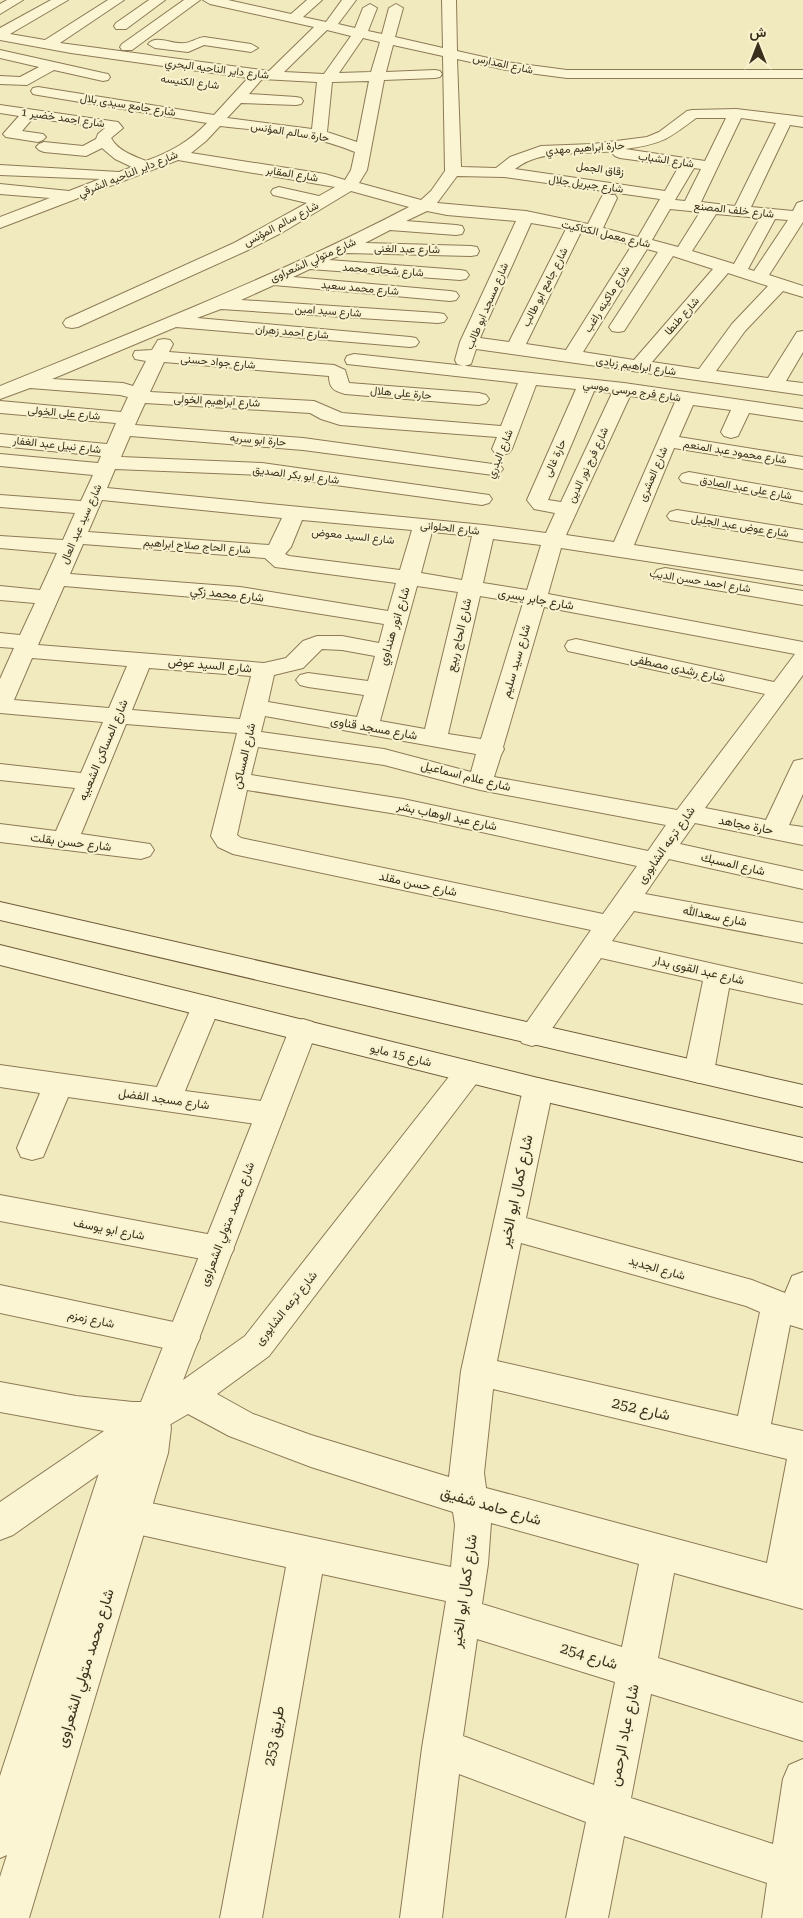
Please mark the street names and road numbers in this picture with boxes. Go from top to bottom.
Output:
street label: شارع المدارس [471,51,535,78]
street label: شارع داير الناحيه البحري [164,56,270,85]
street label: شارع الكنيسه [160,72,220,93]
street label: شارع جامع سيدى بلال [79,91,177,120]
street label: شارع احمد خضير 1 [20,106,106,131]
street label: حارة سالم المؤنس [250,119,330,146]
street label: حارة ابراهيم مهدي [545,139,625,160]
street label: شارع داير الناحيه الشرقي [76,148,181,203]
street label: شارع الشباب [637,150,695,171]
street label: زقاق الجمل [575,159,625,179]
street label: شارع المقابر [264,163,319,186]
street label: شارع جبريل جلال [548,172,625,197]
street label: شارع سالم المؤنس [241,199,321,250]
street label: شارع خلف المصنع [693,199,775,222]
street label: شارع معمل الكتاكيت [560,217,652,252]
street label: شارع متولي الشعراوى [268,235,359,288]
street label: شارع عبد الغنى [374,242,440,257]
street label: شارع جامع ابو طالب [519,245,572,329]
street label: شارع مسجد ابو طالب [463,260,512,352]
street label: شارع شحاته محمد [342,261,424,280]
street label: شارع ماكينه راغب [581,263,634,335]
street label: شارع محمد سعيد [320,278,400,299]
street label: شارع طنطا [662,294,703,338]
street label: شارع سيد امين [294,302,362,321]
street label: شارع احمد زهران [255,322,330,343]
street label: شارع جواد حسنى [180,352,256,373]
street label: شارع ابراهيم زبادى [595,354,677,379]
street label: شارع فرج مرسى موسي [582,378,682,407]
street label: حارة على هلال [370,384,432,402]
street label: شارع ابراهيم الخولى [173,392,261,411]
street label: شارع على الخولى [27,403,101,424]
street label: شارع فرج نور الدين [565,425,612,505]
street label: شارع البدري [484,427,519,482]
street label: حارة ابو سريه [229,431,287,449]
street label: شارع نبيل عبد الغفار [11,434,102,457]
street label: حارة غالى [541,437,569,479]
street label: شارع محمود عبد المنعم [682,437,788,468]
street label: شارع العشرى [636,444,671,504]
street label: شارع ابو بكر الصديق [252,463,340,488]
street label: شارع على عبد الصادق [699,474,793,504]
street label: شارع سيد عبد العال [58,482,106,566]
street label: شارع عوض عبد الجليل [690,512,790,541]
street label: شارع الحلوانى [420,518,481,539]
street label: شارع السيد معوض [311,525,395,548]
street label: شارع الحاج صلاح ابراهيم [143,536,251,557]
street label: شارع احمد حسن الديب [648,567,752,596]
street label: شارع محمد زكي [189,583,265,608]
street label: شارع انور هنداوي [375,585,415,668]
street label: شارع جابر يسرى [497,585,575,615]
street label: شارع الحاج ربيع [444,597,476,674]
street label: شارع سيد سليم [499,623,535,700]
street label: شارع رشدى مصطفى [629,651,727,687]
street label: شارع السيد عوض [167,654,252,678]
street label: شارع المساكن الشعبيه [75,697,132,803]
street label: شارع مسجد قناوى [329,713,418,744]
street label: شارع المساكن [230,722,260,791]
street label: شارع علام اسماعيل [419,758,512,796]
street label: شارع عبد الوهاب بشر [394,798,498,835]
street label: شارع ترعه الشابورى [634,804,699,887]
street label: حارة مجاهد [717,813,775,838]
street label: شارع حسن بقلت [29,830,112,856]
street label: شارع المسبك [699,850,766,880]
street label: شارع حسن مقلد [377,869,458,901]
street label: شارع سعدالله [681,903,748,931]
street label: شارع عبد القوى بدار [651,953,746,989]
street label: شارع 15 مايو [368,1041,433,1071]
street label: شارع مسجد الفضل [117,1086,210,1114]
street label: شارع كمال ابو الخير [495,1133,539,1250]
street label: شارع محمد متولي الشعراوى [197,1160,260,1289]
street label: شارع ابو يوسف [72,1215,146,1245]
street label: شارع الجديد [627,1253,687,1285]
street label: شارع ترعه الشابورى [252,1268,322,1349]
street label: شارع زمزم [66,1307,116,1333]
street label: شارع 252 [610,1394,672,1426]
street label: شارع حامد شفيق [438,1483,544,1531]
street label: شارع كمال ابو الخير [447,1533,483,1650]
street label: شارع محمد متولي الشعراوى [52,1586,122,1751]
street label: شارع 254 [557,1639,620,1675]
street label: شارع عباد الرحمن [605,1682,645,1788]
street label: طريق 253 [260,1704,289,1768]

